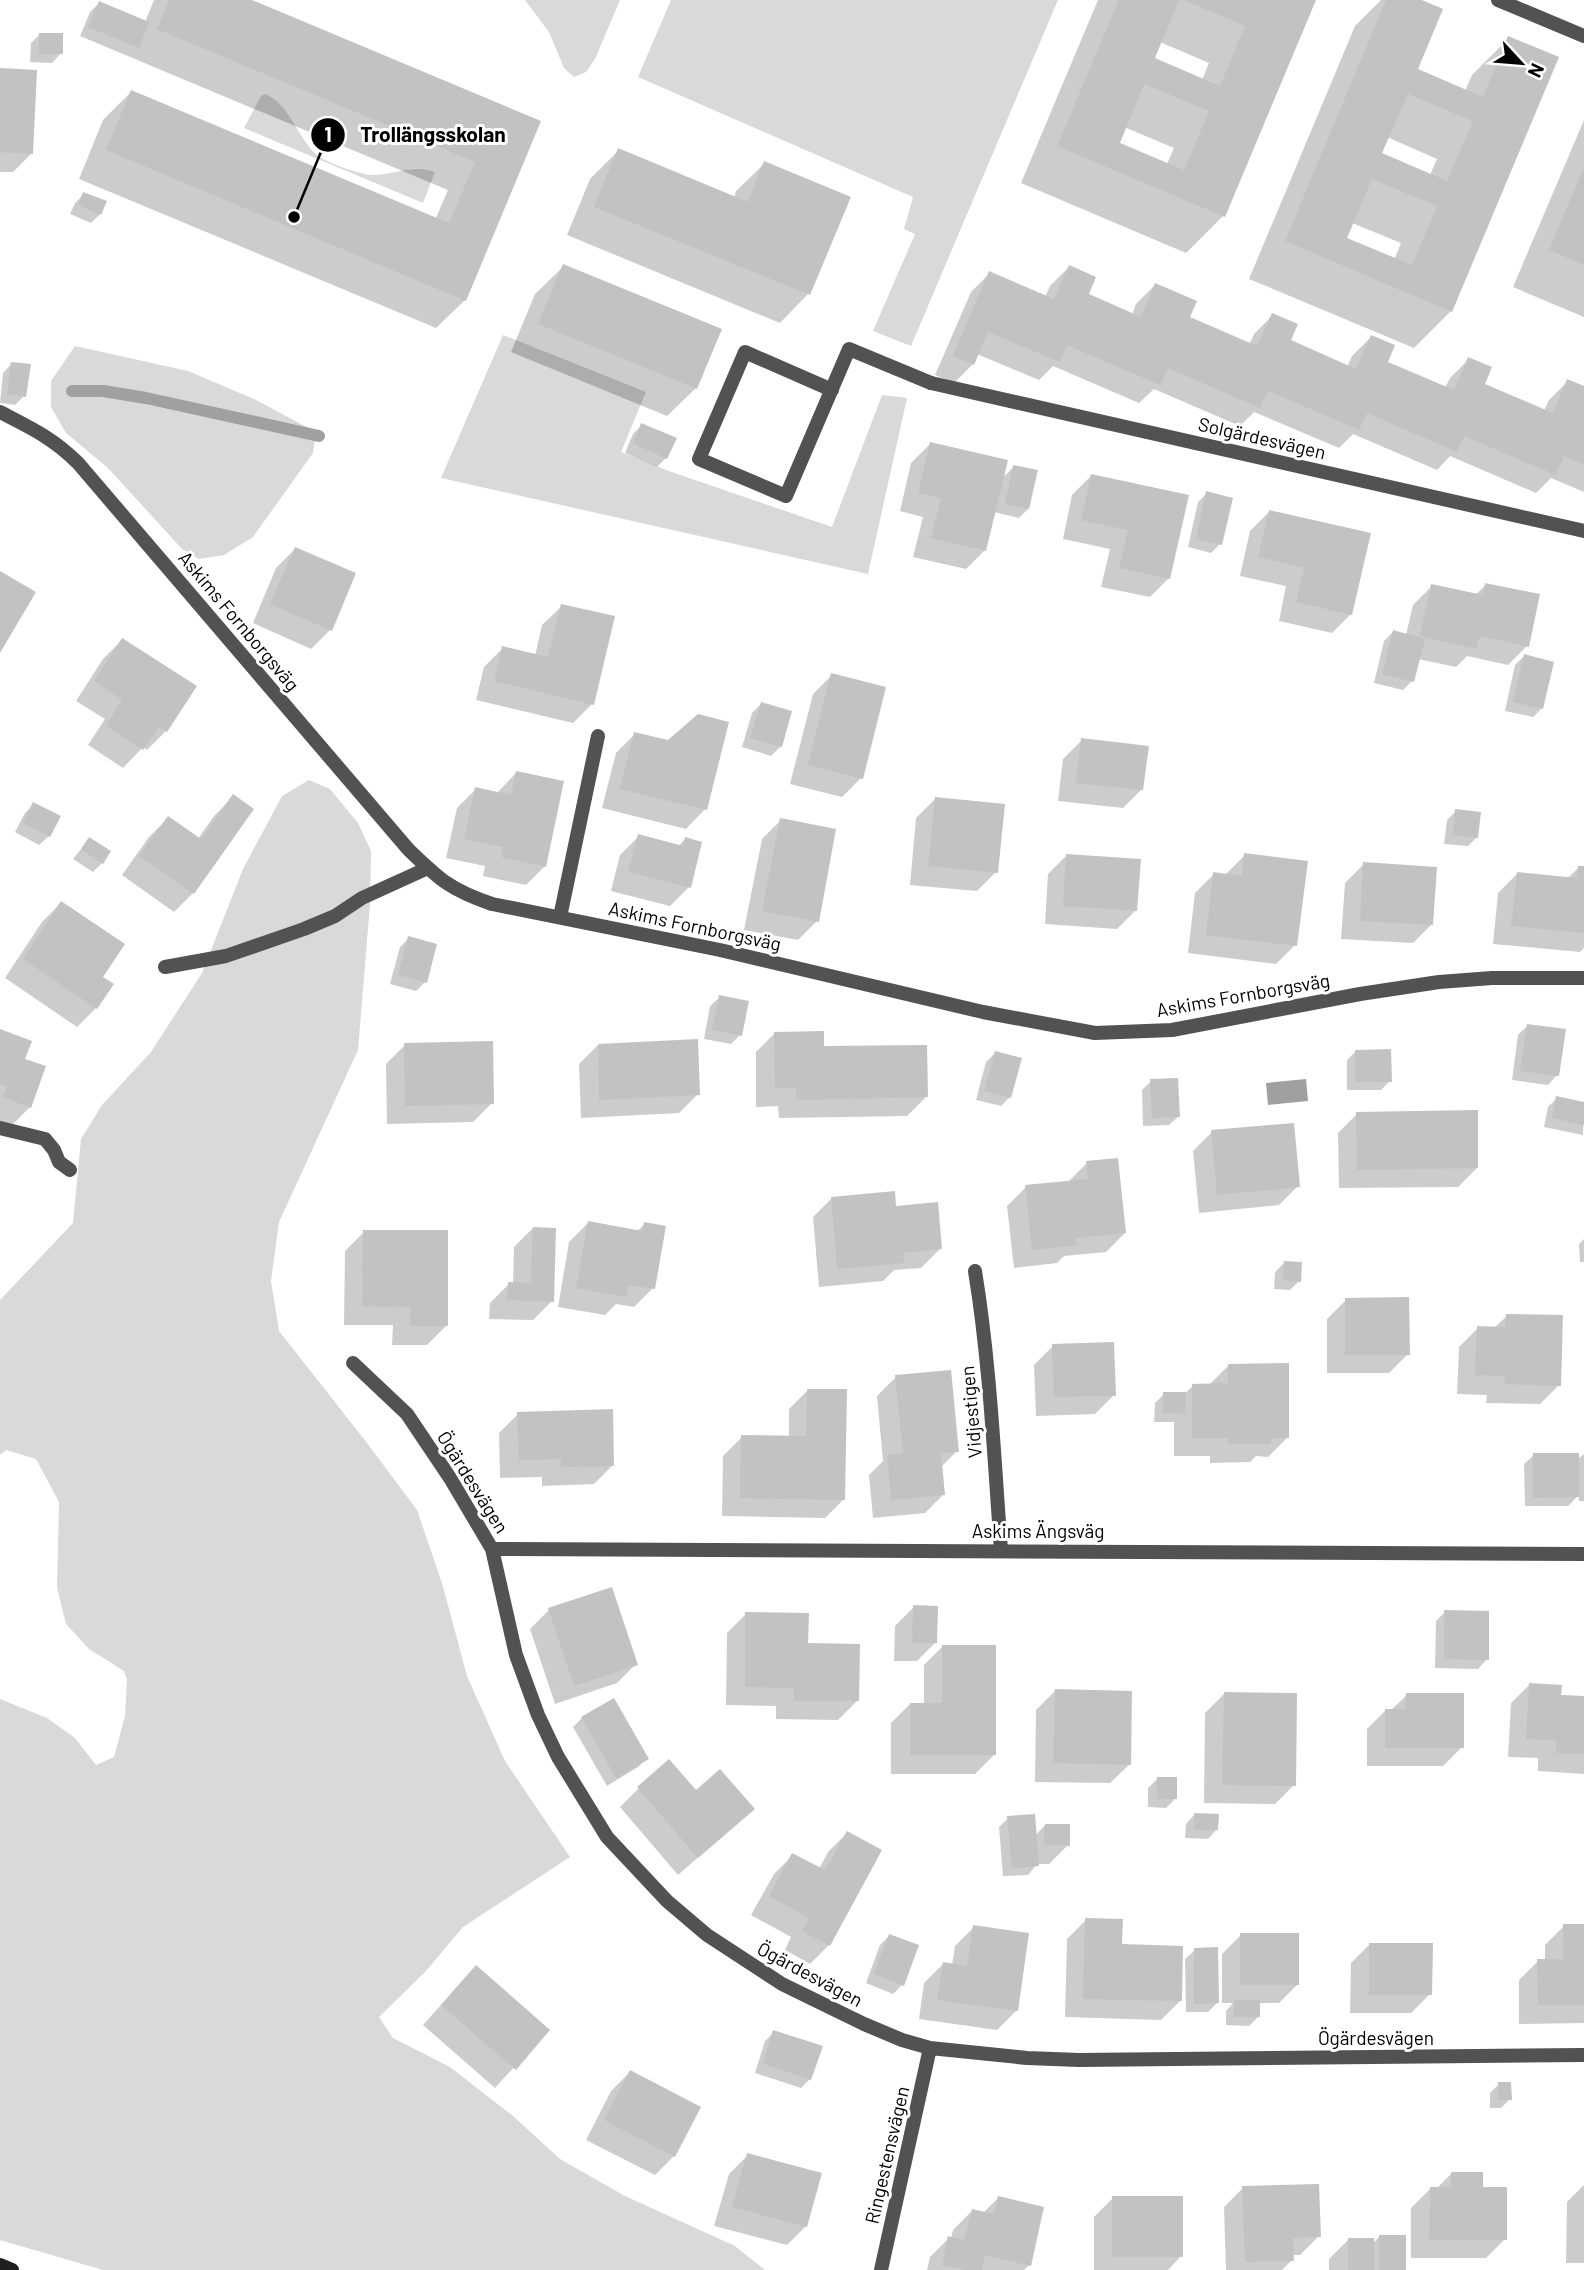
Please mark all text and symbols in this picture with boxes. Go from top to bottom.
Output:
north arrow [1486,28,1556,98]
text: N [1524,60,1550,81]
callout: Trollängsskolan [311,114,520,156]
text: 1 [324,121,332,146]
text: Trollängsskolan [360,121,506,146]
street label: Solgärdesvägen [1196,412,1328,463]
street label: Askims Fornborgsväg [174,546,305,695]
street label: Askims Fornborgsväg [607,896,783,955]
street label: Askims Fornborgsväg [1154,968,1331,1021]
street label: Vidjestigen [955,1365,986,1459]
street label: Ögärdesvägen [433,1426,514,1537]
street label: Askims Ängsväg [972,1519,1104,1542]
street label: Ögärdesvägen [754,1936,867,2011]
street label: Ögärdesvägen [1318,2026,1434,2049]
street label: Ringestensvägen [859,2084,914,2226]

